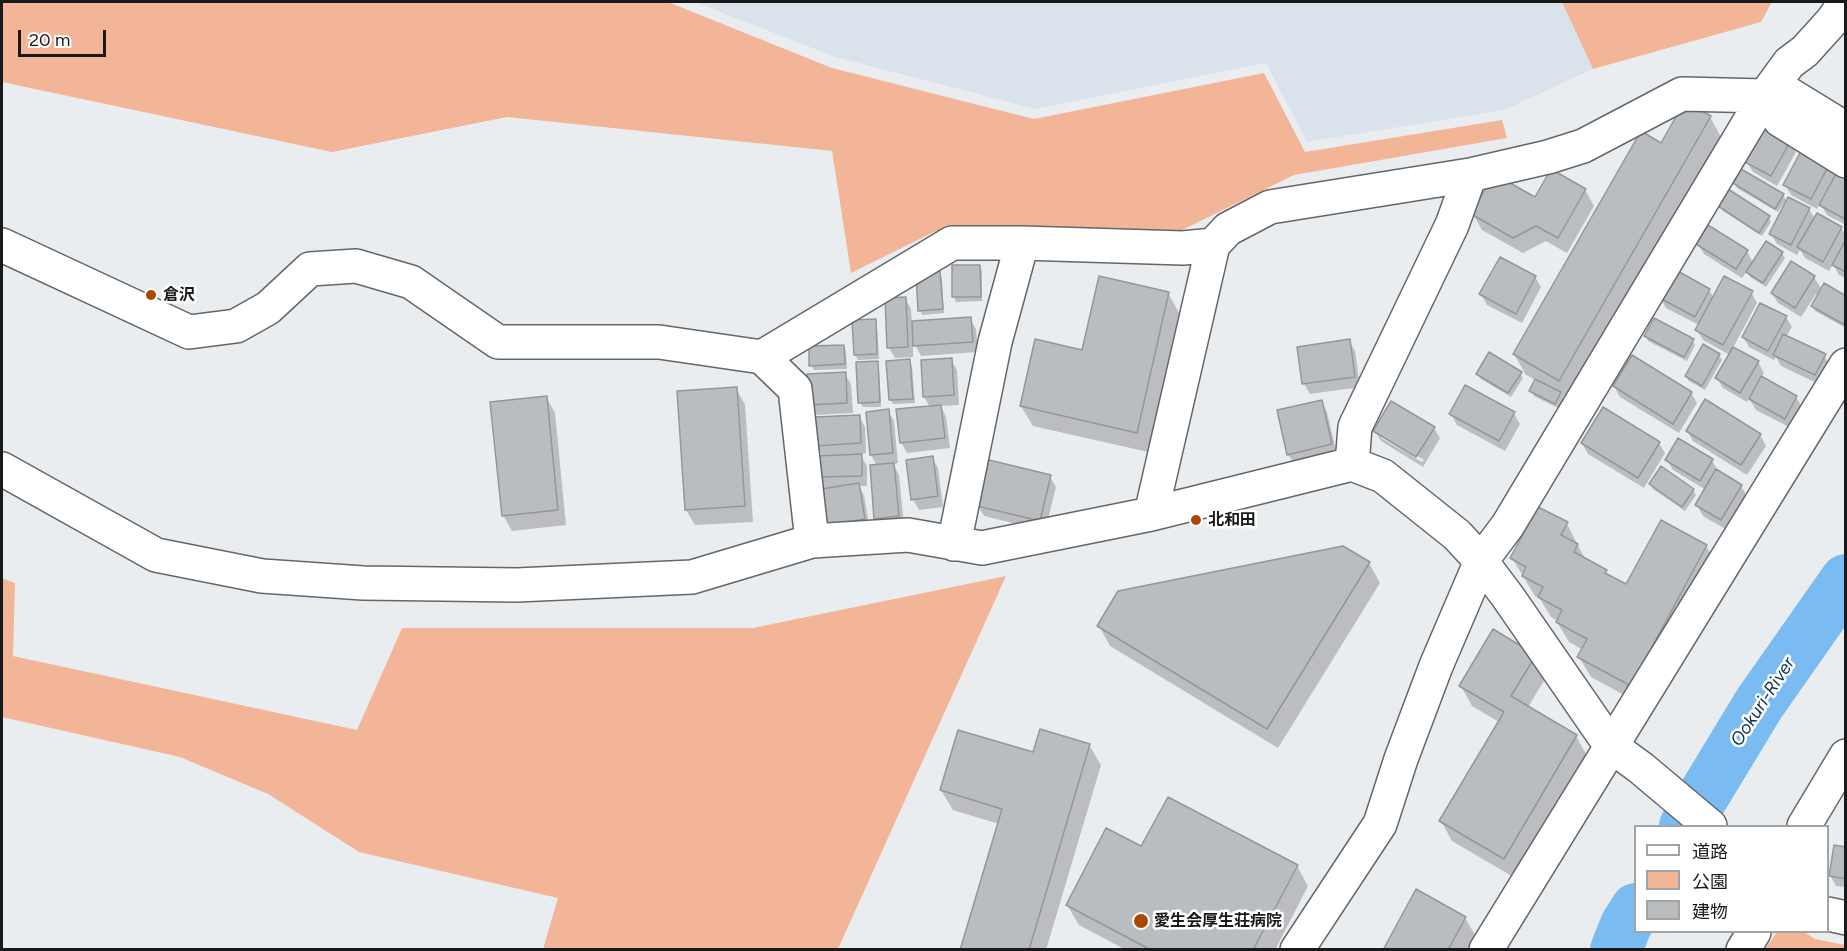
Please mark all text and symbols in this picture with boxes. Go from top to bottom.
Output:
scale bar [21,18,110,56]
text: 20 m [29,29,70,51]
place label: 倉沢 [163,285,195,305]
marker: 倉沢 [144,288,158,302]
place label: 北和田 [1208,510,1256,530]
marker: 北和田 [1189,513,1203,527]
water label: Ookuri-River [1726,653,1800,751]
legend [1634,825,1829,933]
text: 道路 [1692,841,1728,863]
text: 公園 [1692,871,1728,893]
text: 建物 [1692,901,1728,923]
place label: 愛生会厚生荘病院 [1154,911,1282,931]
marker: 愛生会厚生荘病院 [1132,912,1150,930]

